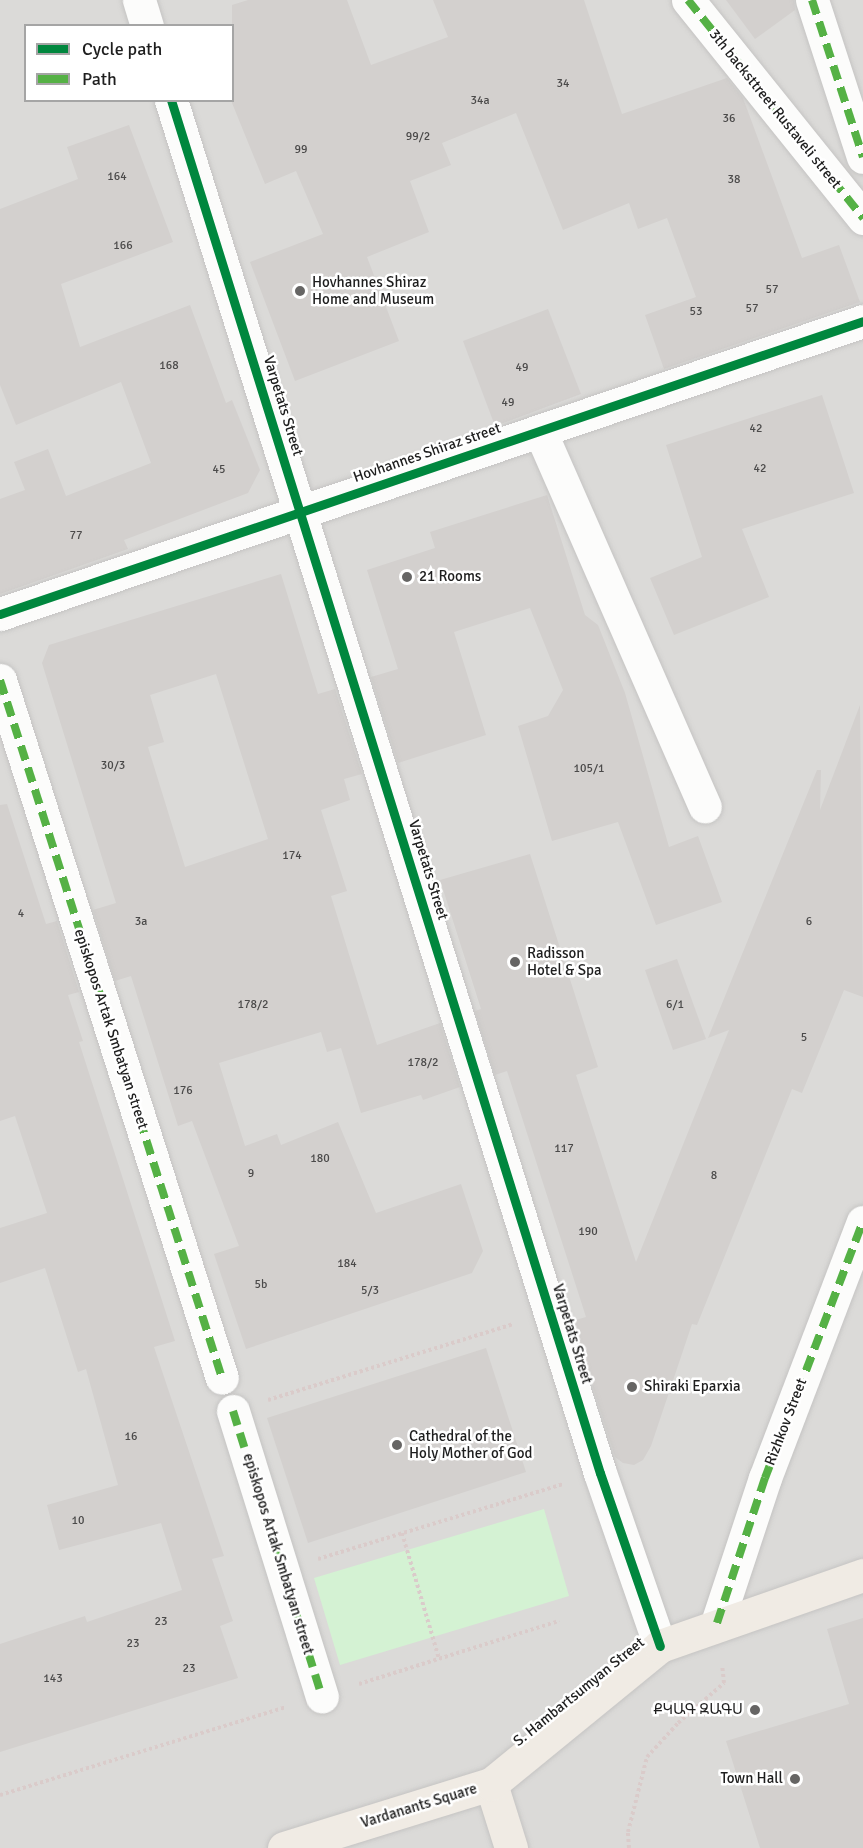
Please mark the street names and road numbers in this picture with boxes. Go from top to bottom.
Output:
street label: 3th backsttreet Rustaveli street [705,26,845,192]
street label: Varpetats Street [259,354,307,458]
street label: Hovhannes Shiraz street [351,419,503,487]
street label: Varpetats Street [404,818,452,922]
street label: episkopos Artak Smbatyan street [70,927,152,1131]
street label: Varpetats Street [548,1282,596,1386]
street label: Rizhkov Street [761,1376,811,1468]
street label: episkopos Artak Smbatyan street [239,1451,317,1657]
street label: S. Hambartsumyan Street [510,1634,648,1750]
street label: Vardanants Square [359,1780,479,1832]

